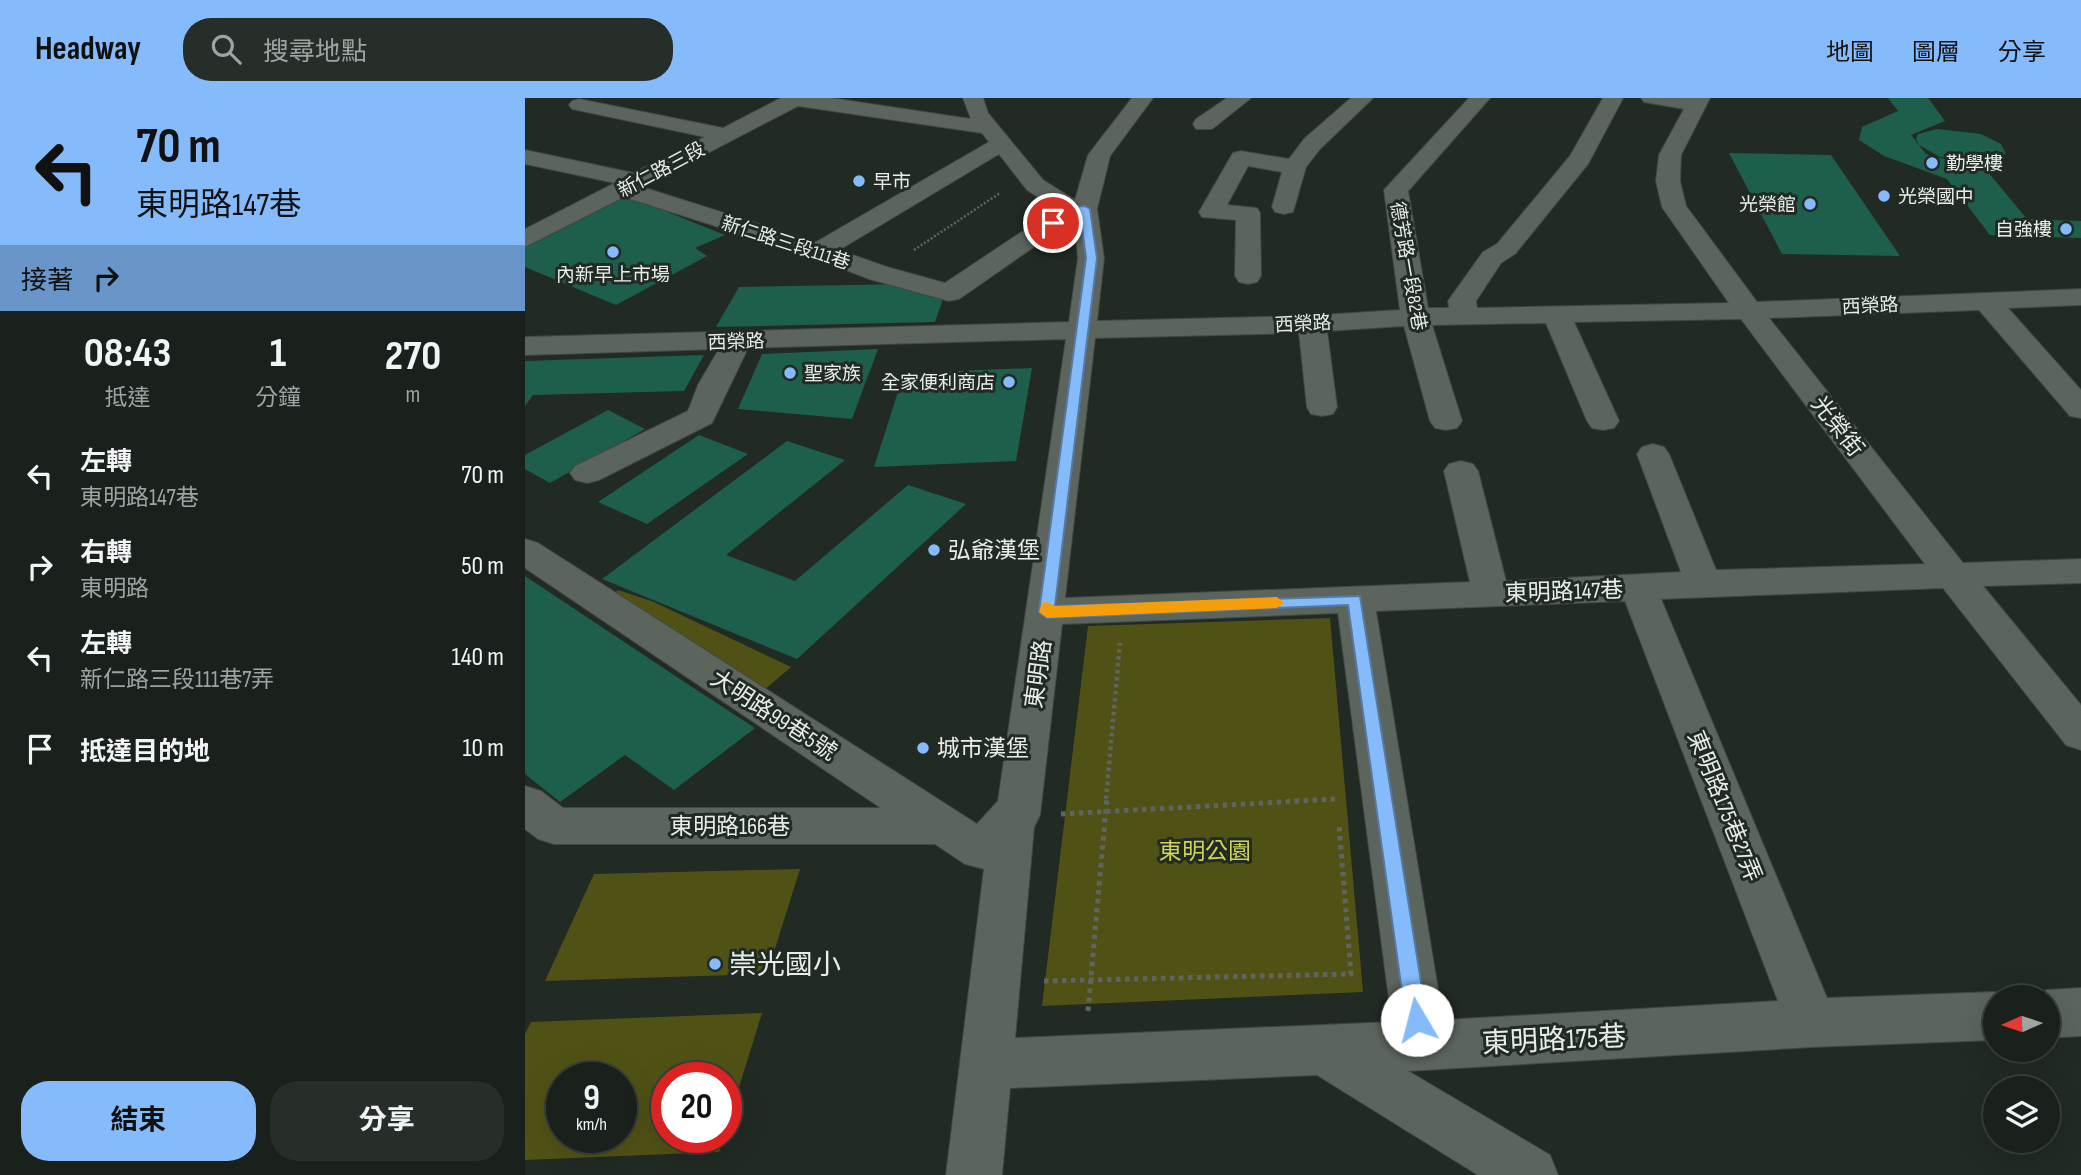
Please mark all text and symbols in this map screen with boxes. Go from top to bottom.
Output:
search box [183,18,673,81]
text: Headway [35,29,141,69]
icon: search [207,30,245,68]
text: 搜尋地點 [263,37,367,68]
text: 地圖 [1826,38,1874,67]
text: 圖層 [1912,38,1960,67]
text: 分享 [1998,38,2046,67]
text: 70 m [136,118,221,177]
icon: left [21,126,112,217]
street label: 新仁路三段 [614,138,709,203]
place label: 勤學樓 [1946,153,2003,176]
marker: 勤學樓 [1924,155,1940,171]
place label: 早市 [873,171,911,194]
marker: 早市 [851,173,867,189]
text: 東明路147巷 [136,186,301,225]
place label: 光榮國中 [1898,186,1974,209]
marker: 光榮國中 [1876,188,1892,204]
pin [1023,193,1083,253]
place label: 光榮館 [1739,194,1796,217]
marker: 光榮館 [1802,196,1818,212]
street label: 德芳路一段82巷 [1385,200,1430,332]
icon: arrive [1034,204,1072,242]
street label: 新仁路三段111巷 [718,212,853,275]
place label: 自強樓 [1995,219,2052,242]
marker: 自強樓 [2058,221,2074,237]
marker: 內新早上市場 [605,244,621,260]
icon: right [87,259,125,297]
place label: 內新早上市場 [556,264,670,287]
text: 接著 [21,266,73,297]
street label: 西榮路 [1841,294,1899,319]
street label: 西榮路 [1274,312,1332,337]
text: 08:43 [84,328,171,379]
text: 1 [270,328,286,379]
street label: 西榮路 [707,330,765,355]
text: 270 [385,331,441,382]
place label: 聖家族 [804,363,861,386]
marker: 聖家族 [782,365,798,381]
place label: 全家便利商店 [881,372,995,395]
marker: 全家便利商店 [1001,374,1017,390]
text: m [406,381,420,409]
text: 抵達 [105,384,151,412]
text: 分鐘 [255,384,301,412]
street label: 光榮街 [1805,391,1869,462]
text: 左轉 [80,447,132,478]
icon: left [21,457,59,495]
text: 70 m [461,460,504,491]
text: 東明路147巷 [80,484,199,512]
place label: 弘爺漢堡 [948,537,1040,565]
text: 右轉 [80,538,132,569]
marker: 弘爺漢堡 [926,542,942,558]
icon: right [21,548,59,586]
text: 50 m [461,551,504,582]
text: 東明路 [80,575,149,603]
street label: 東明路147巷 [1504,576,1624,608]
text: 左轉 [80,629,132,660]
street label: 東明路 [1020,638,1058,710]
icon: left [21,639,59,677]
text: 140 m [452,642,504,673]
street label: 大明路99巷5號 [705,665,842,767]
text: 新仁路三段111巷7弄 [80,666,274,694]
street label: 東明路175巷27弄 [1681,727,1767,886]
icon: arrive [21,730,59,768]
text: 10 m [462,733,504,764]
place label: 城市漢堡 [937,735,1029,763]
text: 抵達目的地 [80,737,210,768]
marker: 城市漢堡 [915,740,931,756]
street label: 東明路166巷 [670,813,790,841]
park label: 東明公園 [1159,838,1251,866]
place label: 崇光國小 [729,949,841,982]
marker: 崇光國小 [707,956,723,972]
position arrow [1380,983,1454,1057]
north arrow [1983,985,2060,1062]
map controls [1983,985,2060,1153]
street label: 東明路175巷 [1481,1020,1627,1061]
speed limit sign: 20 [651,1062,742,1153]
button: layers [1983,1076,2060,1153]
text: 9 [583,1077,600,1120]
button: 結束 [21,1081,256,1161]
button: 分享 [270,1081,504,1161]
text: km/h [576,1114,607,1135]

